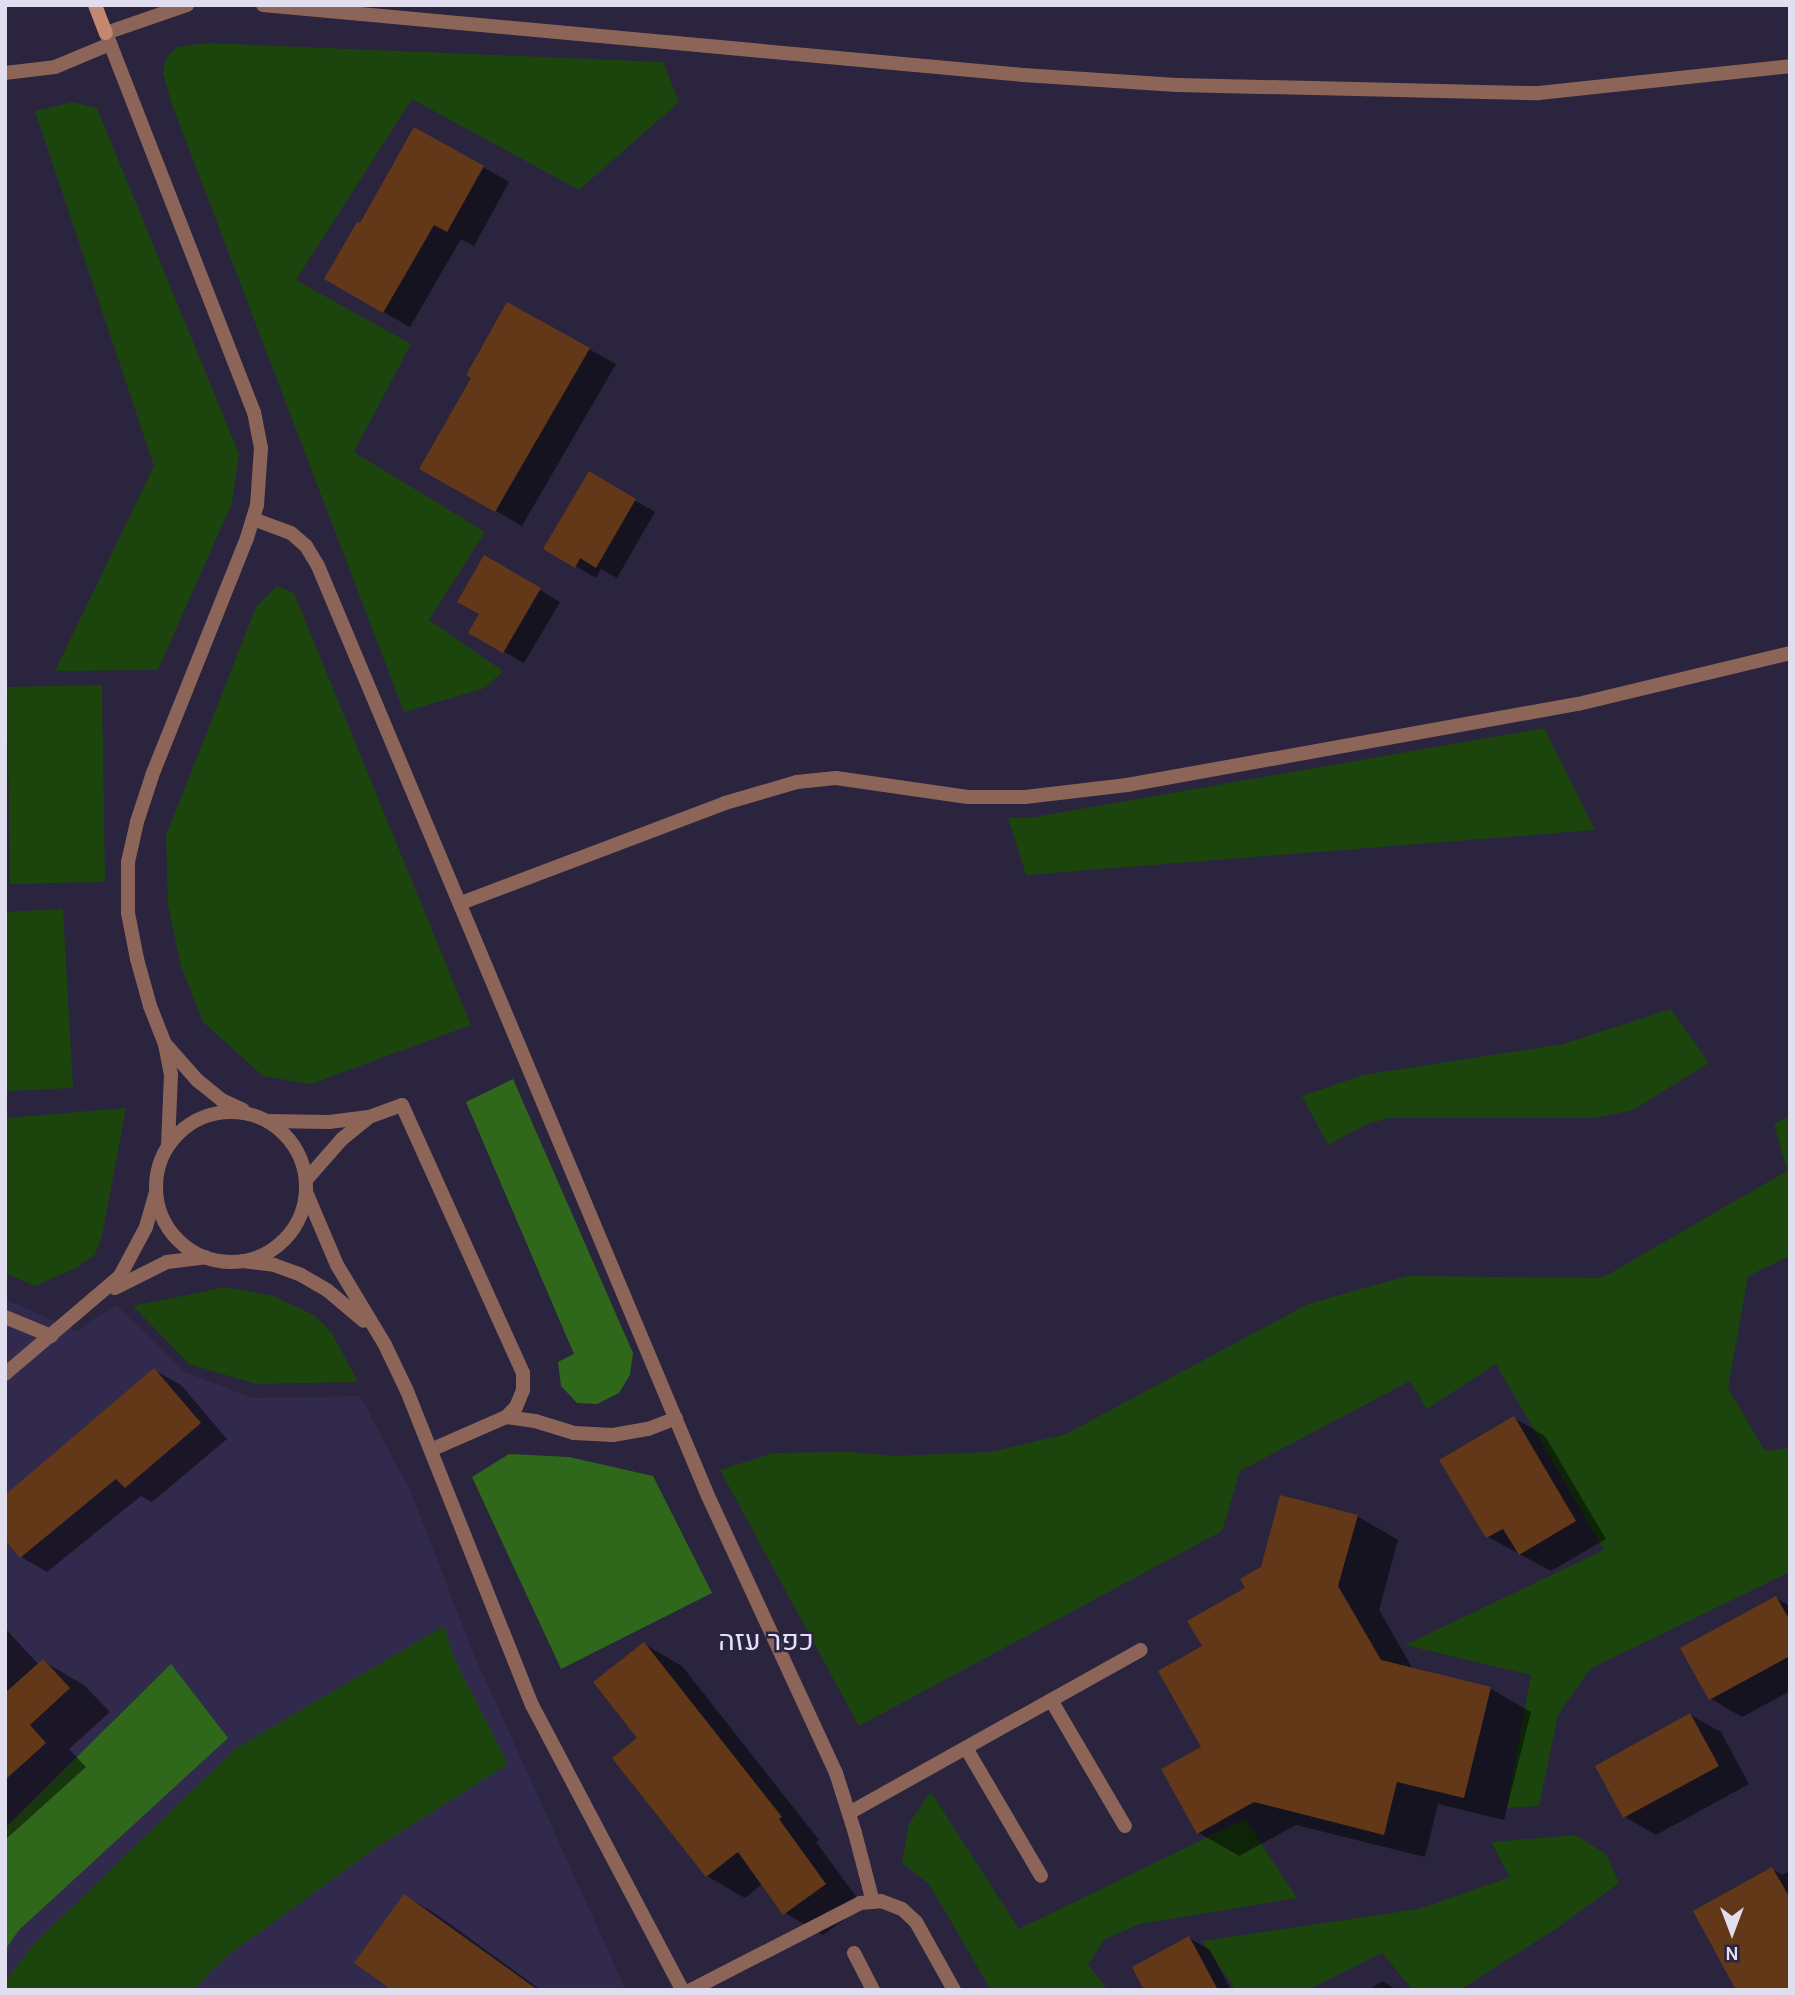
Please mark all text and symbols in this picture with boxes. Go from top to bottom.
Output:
district label: כפר עזה [718,1624,814,1658]
north arrow [1697,1897,1767,1967]
text: N [1725,1942,1739,1964]

